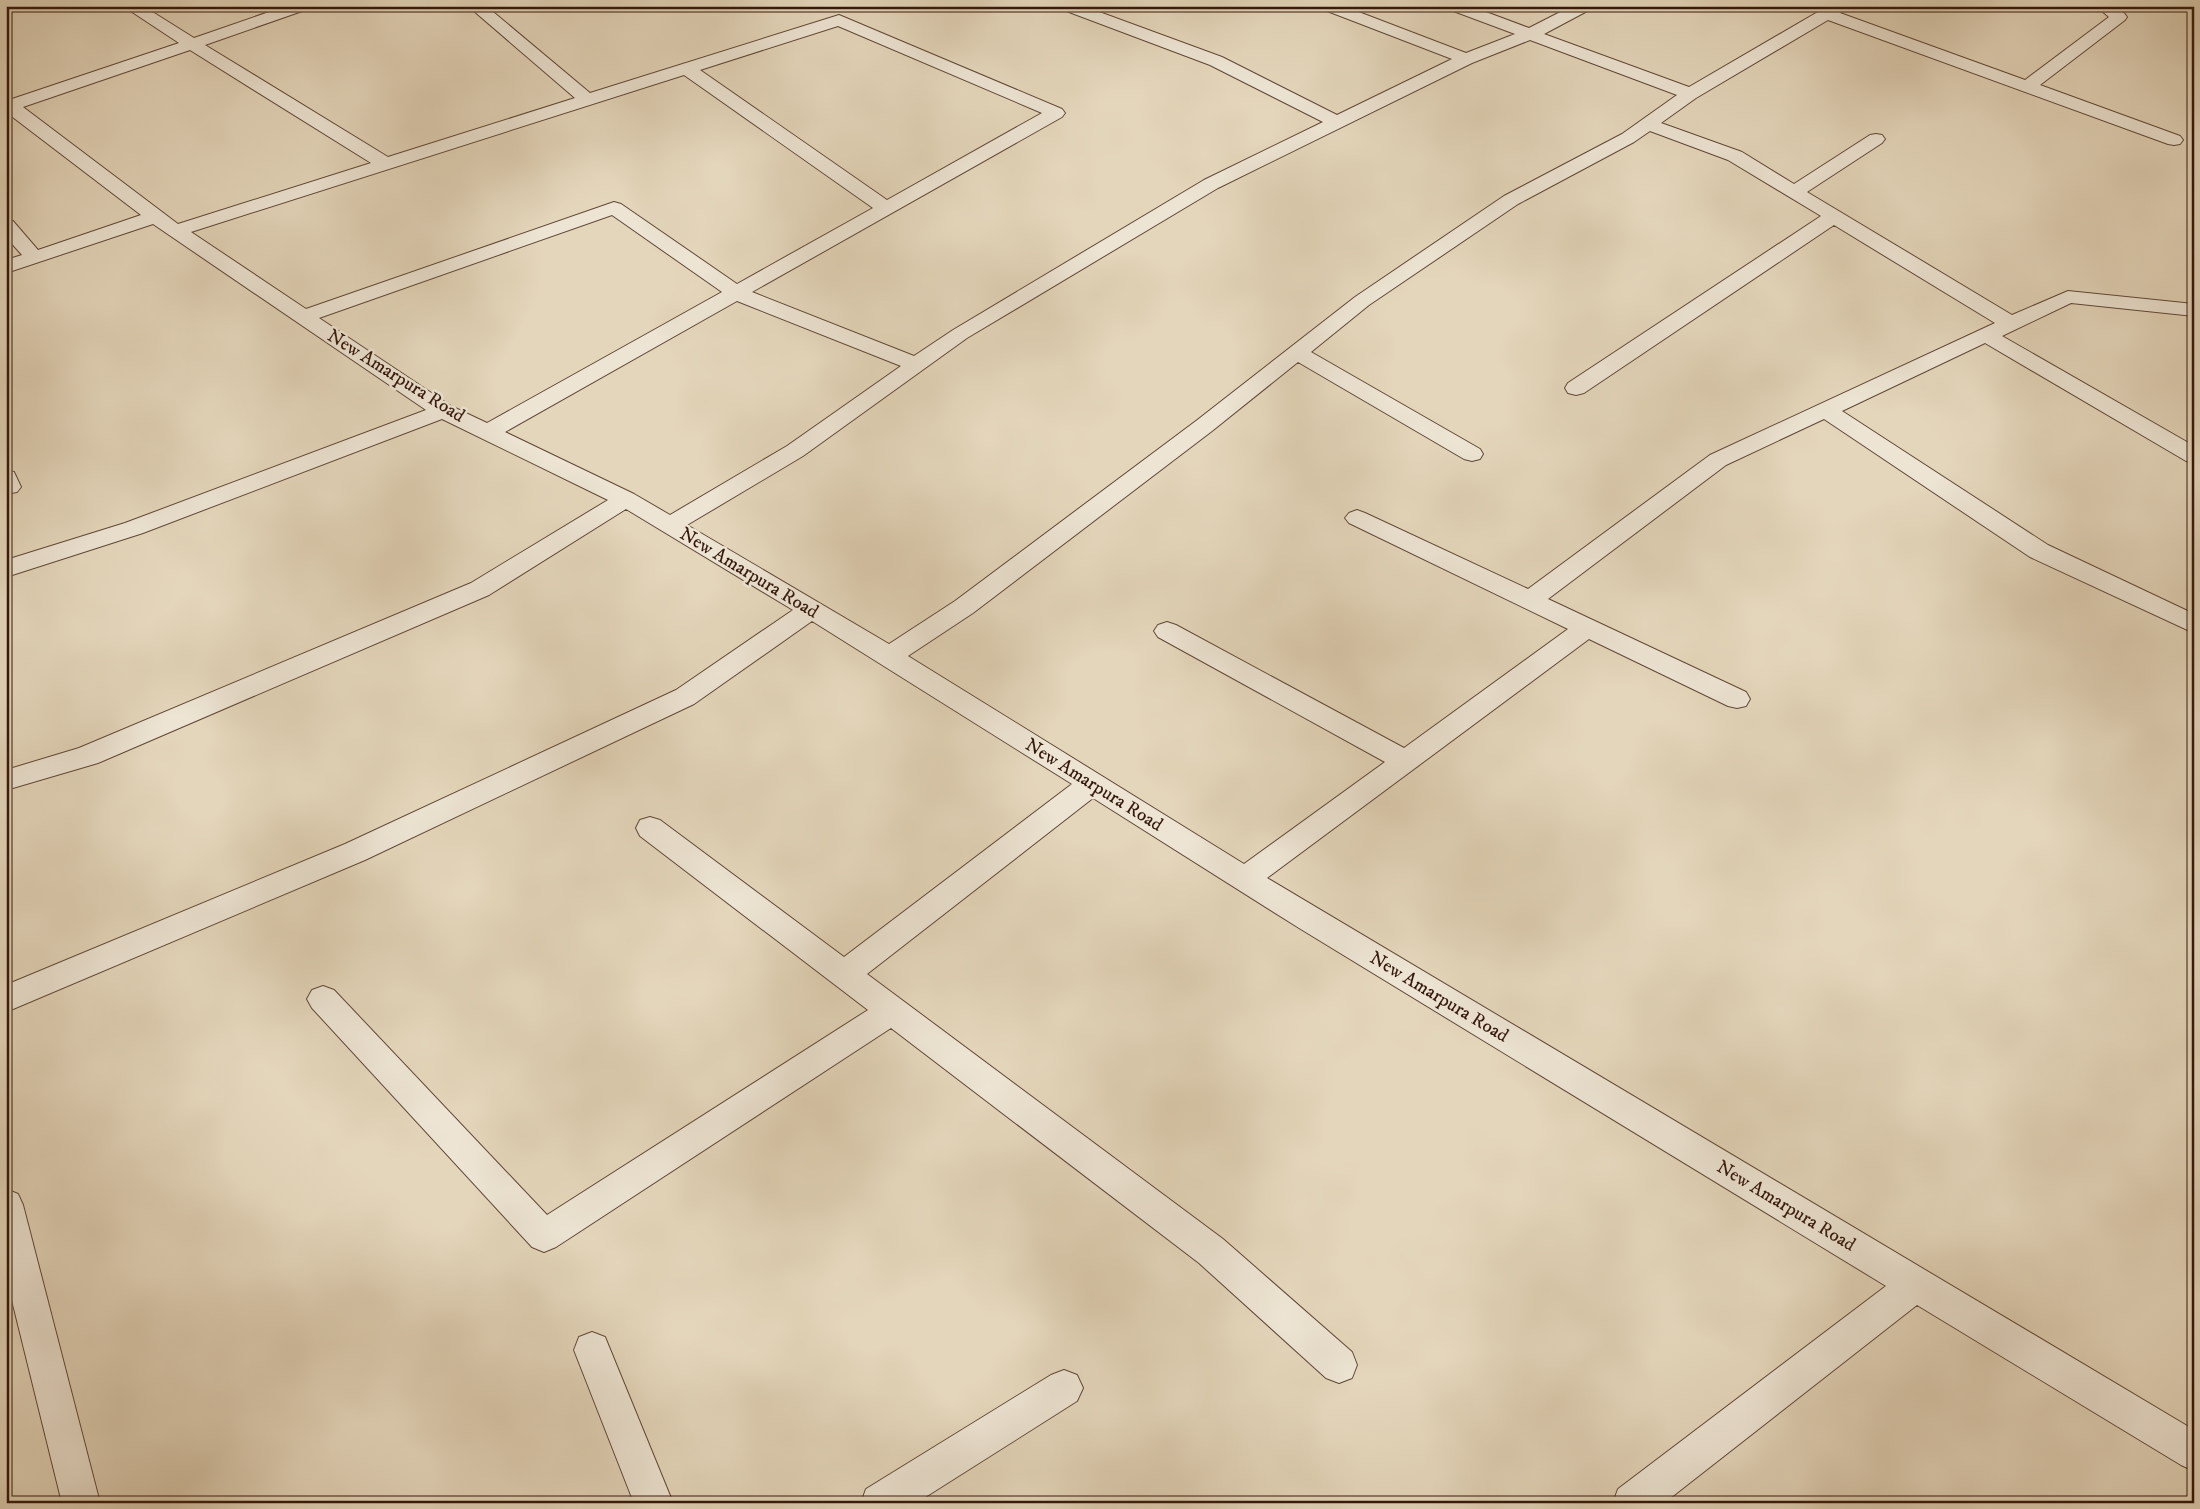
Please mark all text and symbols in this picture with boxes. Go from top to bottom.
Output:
street label: New Amarpura Road [323,324,470,428]
street label: New Amarpura Road [675,522,823,624]
street label: New Amarpura Road [1021,733,1168,837]
street label: New Amarpura Road [1365,946,1513,1048]
street label: New Amarpura Road [1712,1155,1860,1257]

